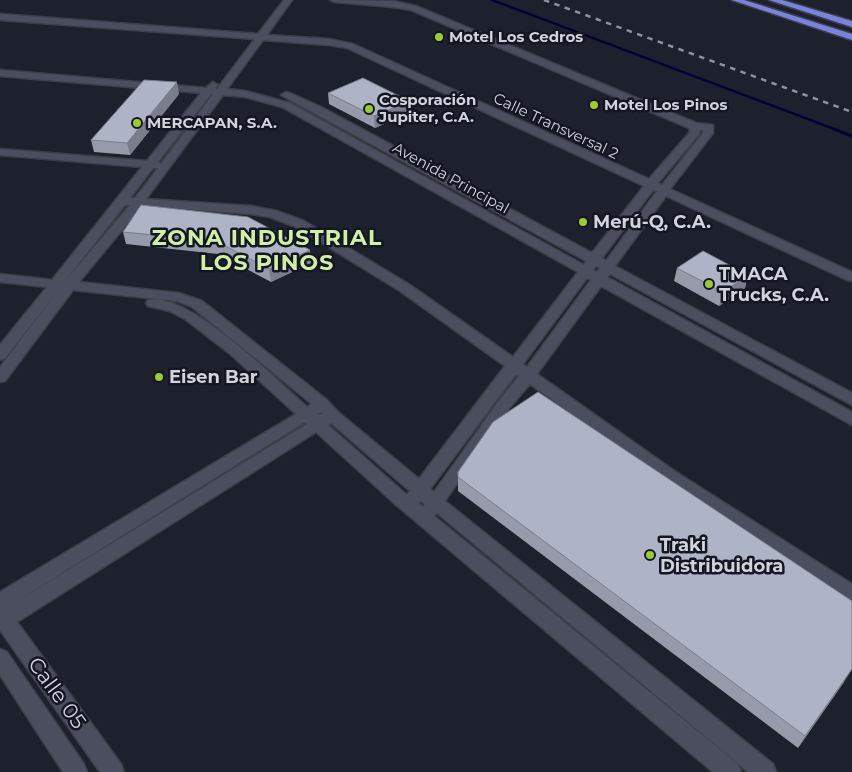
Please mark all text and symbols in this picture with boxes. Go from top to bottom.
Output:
place label: Motel Los Cedros [449,27,583,46]
marker: Motel Los Cedros [433,31,445,43]
street label: Calle Transversal 2 [491,88,622,163]
place label: Cosporación Jupiter, C.A. [378,90,476,126]
place label: Motel Los Pinos [604,95,727,114]
marker: Motel Los Pinos [588,99,600,111]
marker: Cosporación Jupiter, C.A. [363,103,375,115]
place label: MERCAPAN, S.A. [147,113,277,132]
marker: MERCAPAN, S.A. [131,117,143,129]
street label: Avenida Principal [390,138,513,217]
place label: Merú-Q, C.A. [593,211,711,233]
marker: Merú-Q, C.A. [577,216,589,228]
district label: ZONA INDUSTRIAL LOS PINOS [152,224,382,276]
place label: TMACA Trucks, C.A. [719,263,829,306]
marker: TMACA Trucks, C.A. [703,278,715,290]
place label: Eisen Bar [169,366,258,388]
marker: Eisen Bar [153,371,165,383]
place label: Traki Distribuidora [660,534,783,577]
marker: Traki Distribuidora [644,549,656,561]
street label: Calle 05 [23,652,92,733]

